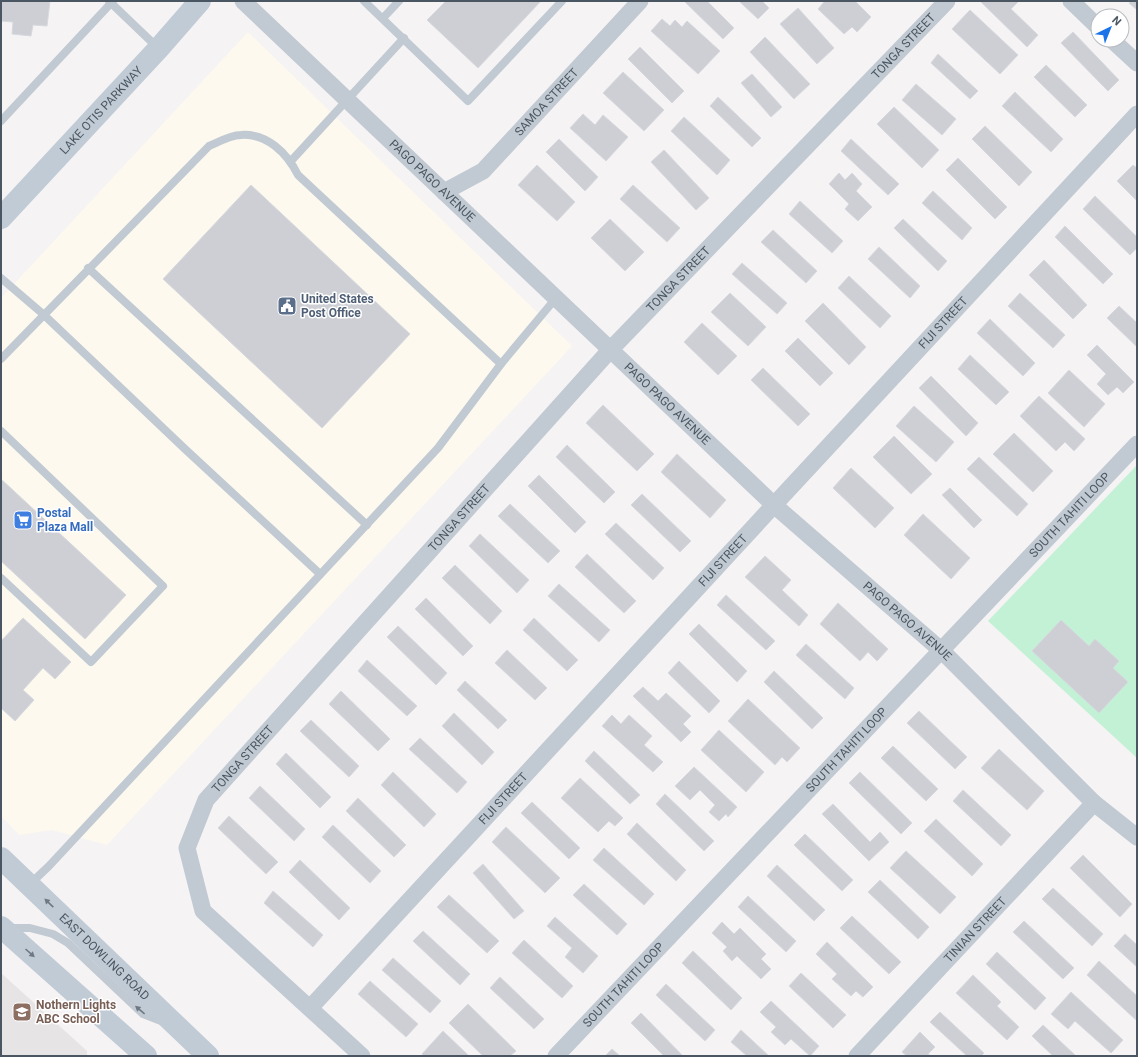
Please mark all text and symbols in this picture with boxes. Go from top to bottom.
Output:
north arrow [1090,8,1130,48]
street label: TONGA STREET [869,11,938,82]
text: N [1109,14,1124,29]
street label: LAKE OTIS PARKWAY [57,63,146,157]
street label: SAMOA STREET [512,65,581,139]
street label: PAGO PAGO AVENUE [387,137,478,225]
street label: TONGA STREET [644,244,713,315]
place label: United States Post Office [301,292,374,320]
street label: FIJI STREET [916,294,971,351]
public building icon: United States Post Office [276,295,298,317]
street label: PAGO PAGO AVENUE [622,360,713,448]
street label: SOUTH TAHITI LOOP [1026,469,1113,560]
street label: TONGA STREET [426,481,493,554]
place label: Postal Plaza Mall [37,506,93,534]
supermarket icon: Postal Plaza Mall [12,509,34,531]
street label: FIJI STREET [696,532,750,589]
street label: PAGO PAGO AVENUE [860,579,955,664]
street label: SOUTH TAHITI LOOP [803,704,890,795]
street label: TONGA STREET [209,722,277,795]
street label: FIJI STREET [476,770,531,827]
street label: TINIAN STREET [941,894,1009,965]
one-way arrow [44,898,54,908]
street label: EAST DOWLING ROAD [56,911,152,1003]
street label: SOUTH TAHITI LOOP [580,939,667,1030]
one-way arrow [25,949,35,958]
place label: Nothern Lights ABC School [36,998,116,1026]
school or university icon: Nothern Lights ABC School [11,1001,33,1023]
one-way arrow [134,1006,145,1015]

